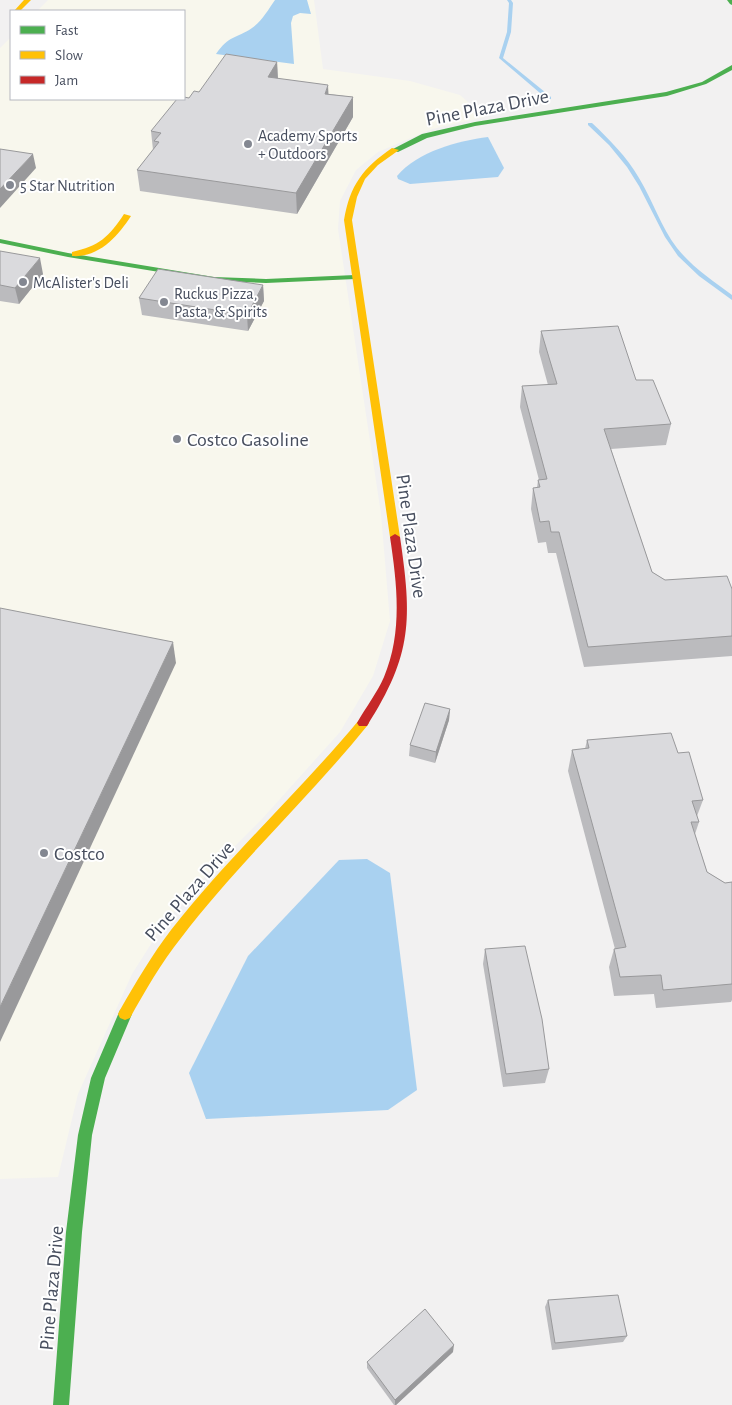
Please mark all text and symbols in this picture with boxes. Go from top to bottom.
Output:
legend [10,10,185,100]
text: Fast [55,23,79,38]
text: Slow [55,48,83,63]
text: Jam [55,73,78,88]
street label: Pine Plaza Drive [424,86,550,130]
place label: Academy Sports + Outdoors [258,128,358,162]
marker: Academy Sports + Outdoors [242,138,254,150]
place label: 5 Star Nutrition [20,178,115,194]
marker: 5 Star Nutrition [4,179,16,191]
place label: McAlister's Deli [33,275,129,291]
marker: McAlister's Deli [17,276,29,288]
place label: Ruckus Pizza, Pasta, & Spirits [174,286,267,320]
marker: Ruckus Pizza, Pasta, & Spirits [158,296,170,308]
place label: Costco Gasoline [187,430,309,450]
marker: Costco Gasoline [171,433,183,445]
street label: Pine Plaza Drive [392,473,430,599]
street label: Pine Plaza Drive [141,838,238,945]
place label: Costco [54,844,105,864]
marker: Costco [38,847,50,859]
street label: Pine Plaza Drive [37,1225,67,1351]

